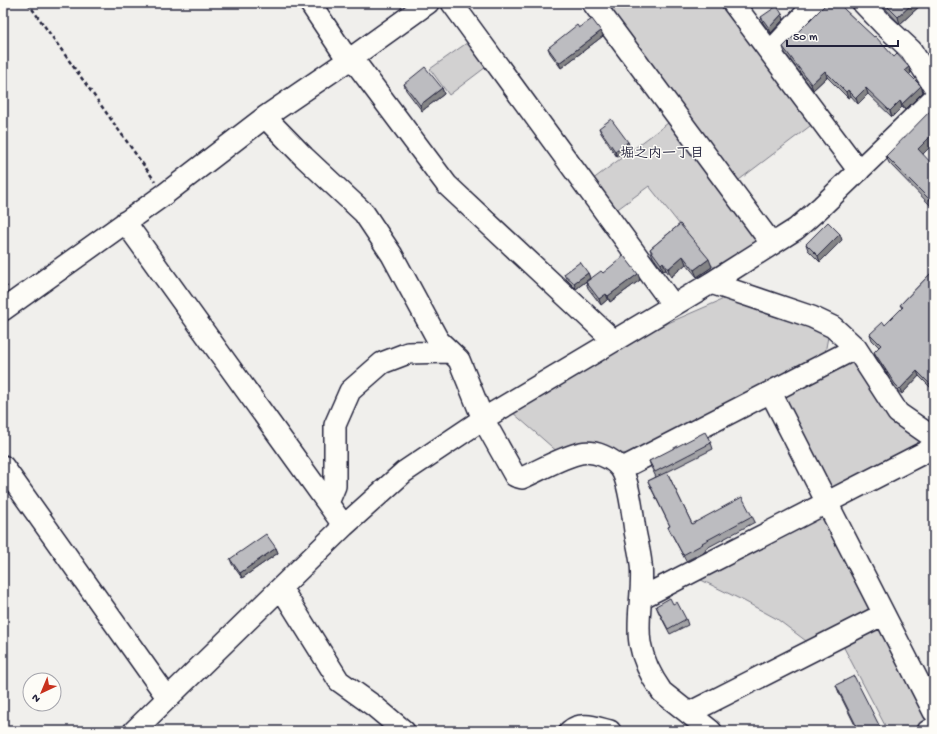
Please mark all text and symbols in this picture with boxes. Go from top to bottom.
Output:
scale bar [787,22,898,48]
text: 50 m [793,31,818,45]
district label: 堀之内一丁目 [620,146,704,163]
north arrow [22,672,62,712]
text: N [30,691,43,705]

